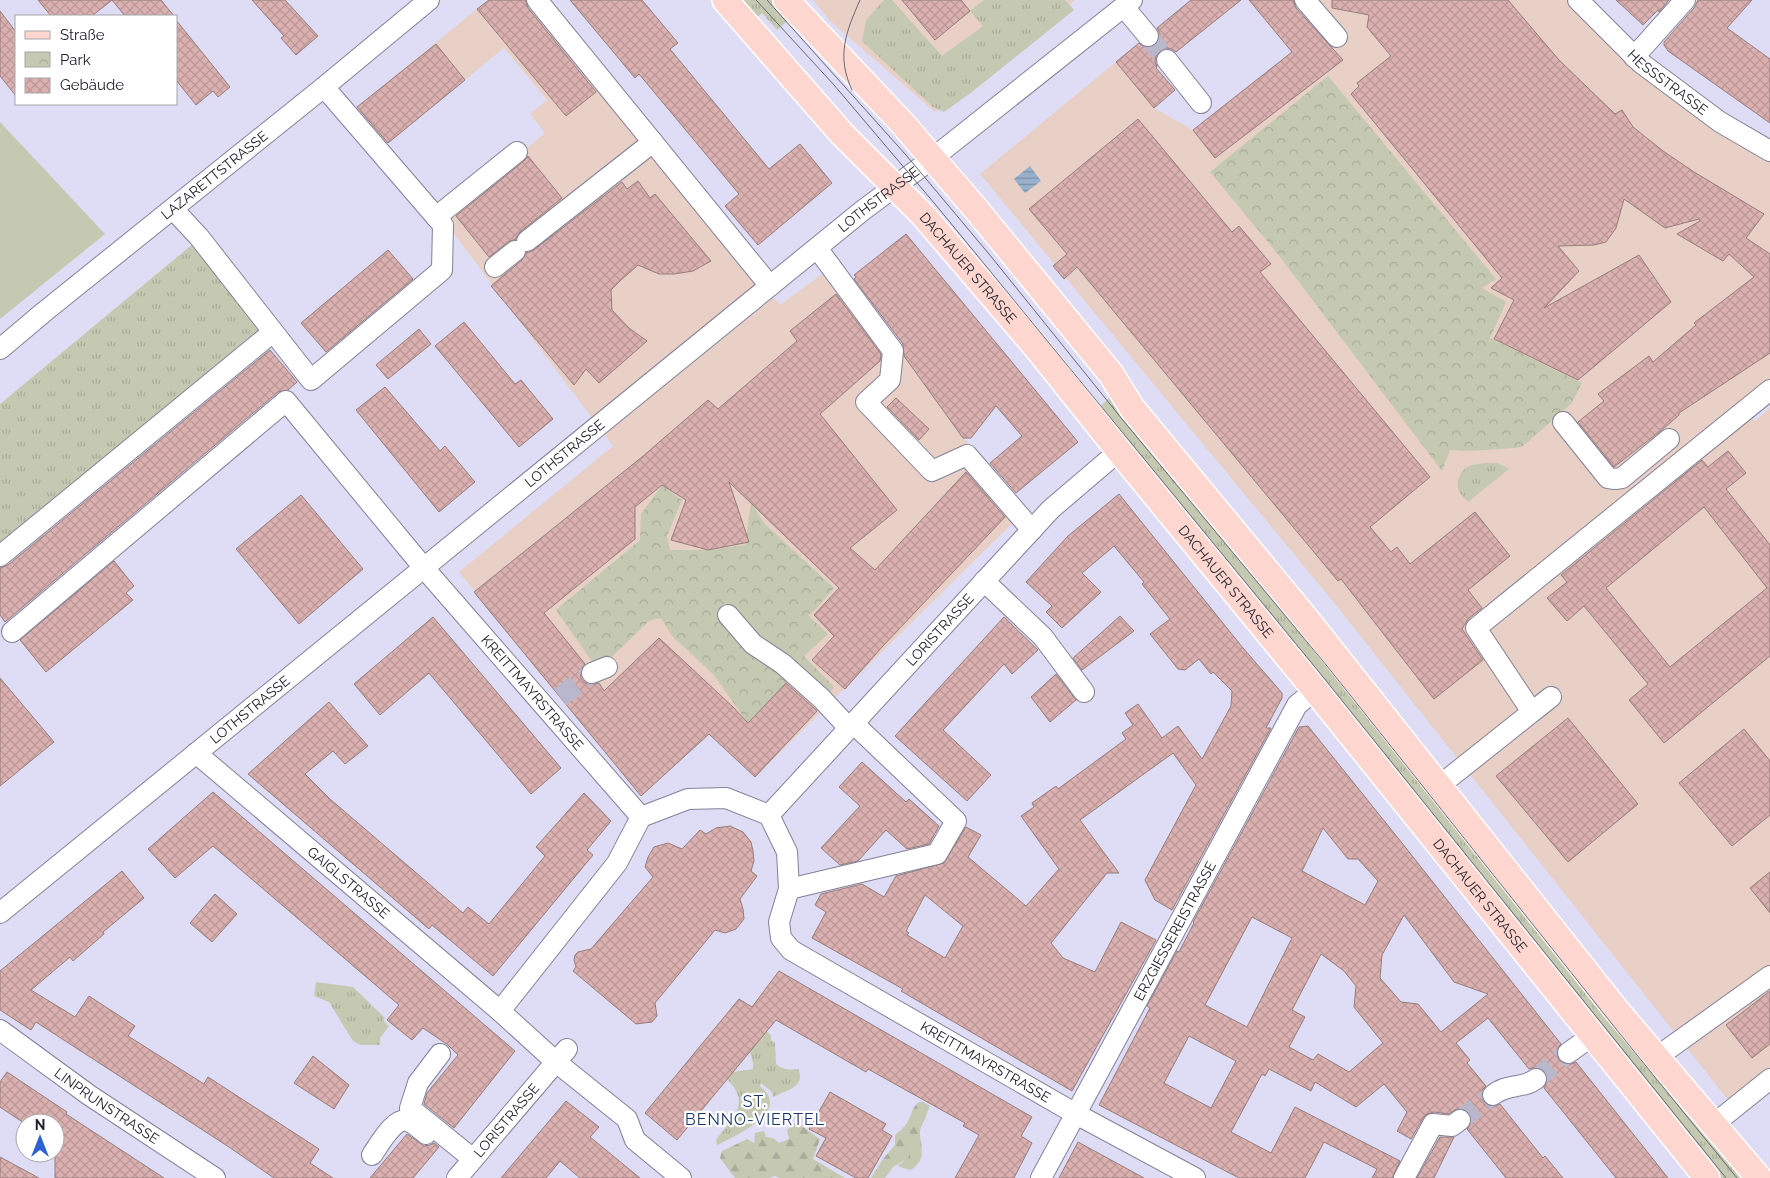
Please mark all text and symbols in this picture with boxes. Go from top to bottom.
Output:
legend [15,15,178,105]
text: Straße [60,26,105,44]
street label: HESSSTRASSE [1624,46,1711,118]
text: Park [60,51,91,69]
text: Gebäude [60,76,124,94]
street label: LAZARETTSTRASSE [158,128,271,223]
street label: LOTHSTRASSE [835,163,922,235]
street label: DACHAUER STRASSE [916,209,1020,326]
street label: LOTHSTRASSE [522,416,607,490]
street label: DACHAUER STRASSE [1175,522,1277,641]
street label: LORISTRASSE [903,590,977,669]
street label: KREITTMAYRSTRASSE [478,632,587,753]
street label: LOTHSTRASSE [207,673,293,747]
street label: DACHAUER STRASSE [1430,836,1530,955]
street label: GAIGLSTRASSE [304,843,393,922]
street label: ERZGIESSEREISTRASSE [1131,858,1219,1003]
street label: KREITTMAYRSTRASSE [918,1018,1053,1106]
street label: LINPRUNSTRASSE [52,1065,162,1147]
street label: LORISTRASSE [470,1080,542,1160]
district label: ST. BENNO-VIERTEL [685,1092,825,1129]
north arrow [15,1113,65,1163]
text: N [35,1117,45,1133]

